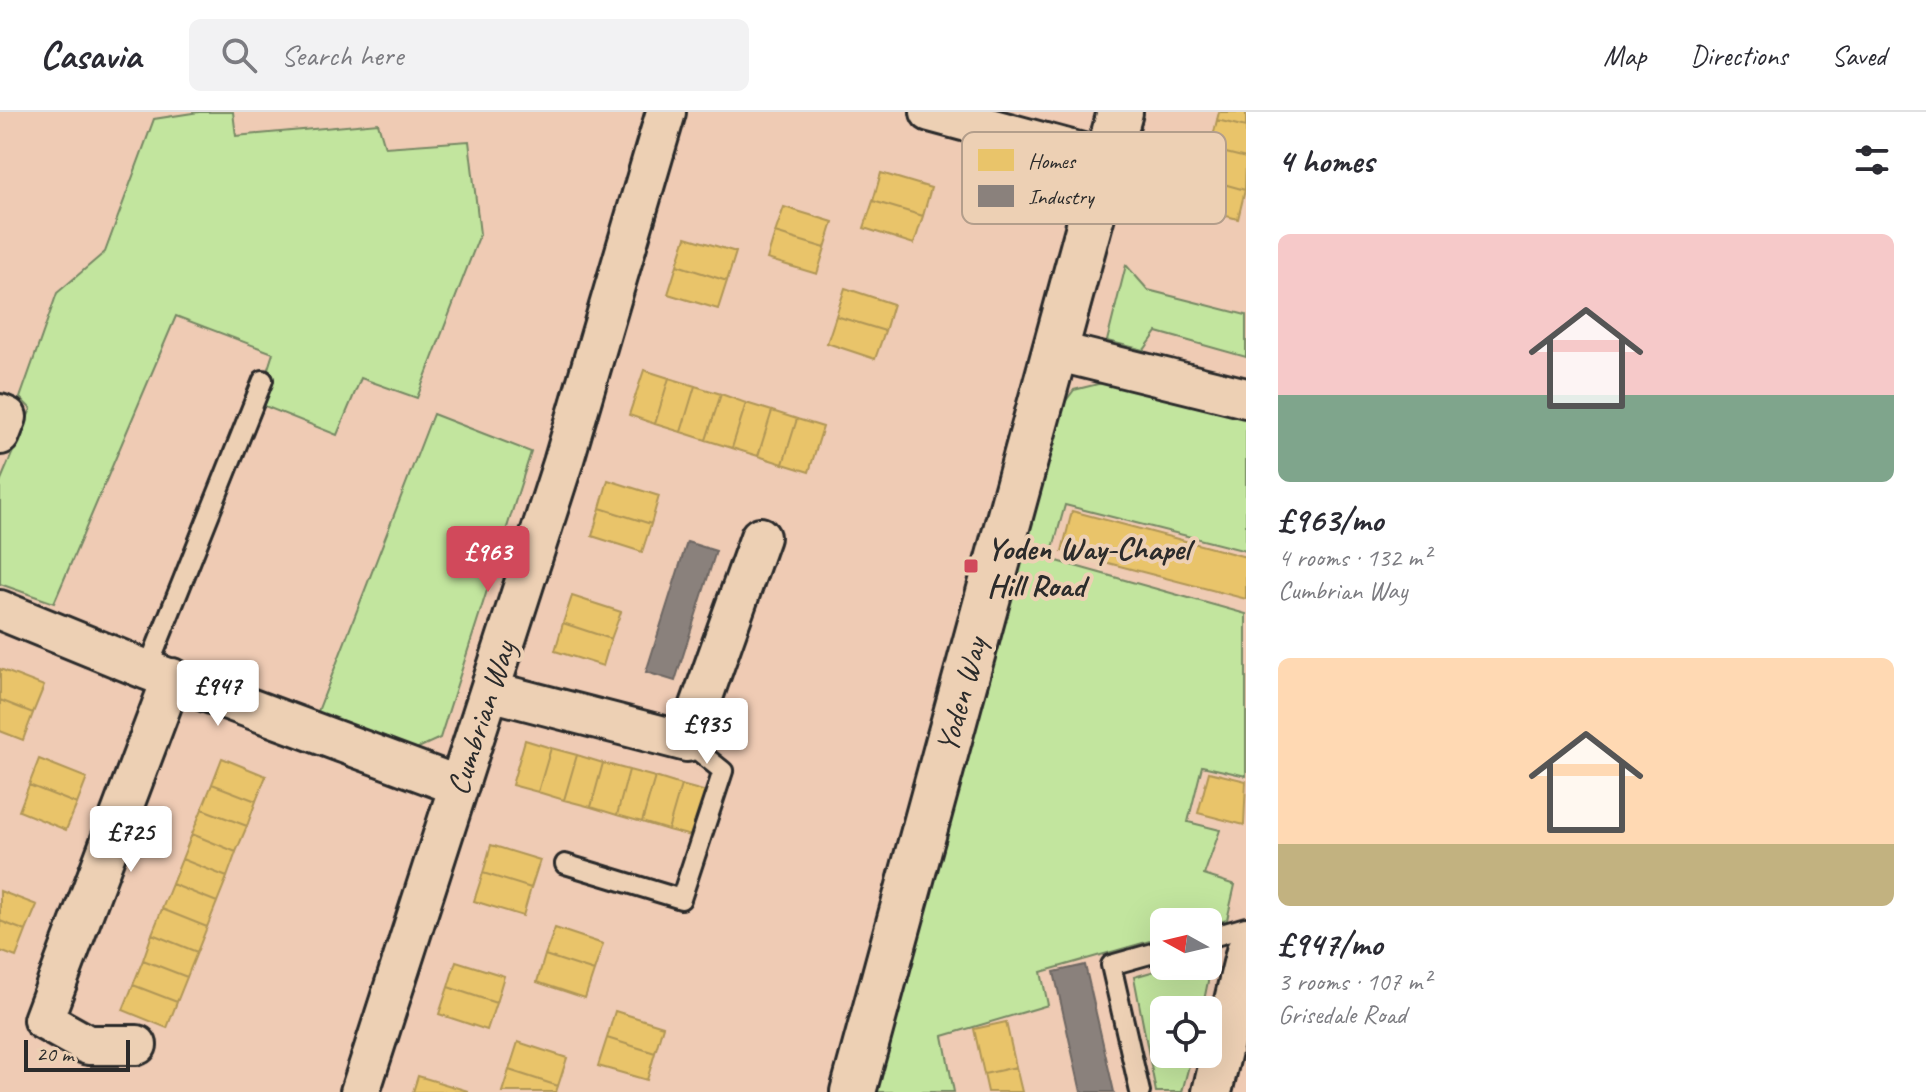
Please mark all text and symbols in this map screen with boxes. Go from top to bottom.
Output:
search box [189,19,749,91]
text: Casavia [40,32,141,79]
icon: search [217,33,261,77]
text: Search here [281,36,403,74]
text: Map [1603,38,1646,73]
text: Directions [1690,38,1788,73]
text: Saved [1832,38,1886,73]
legend [962,132,1226,224]
icon: filters [1850,138,1894,182]
text: 4 homes [1278,139,1374,182]
text: Homes [1028,147,1077,175]
text: Industry [1028,183,1096,211]
icon: home [1514,286,1658,430]
text: £963/mo [1278,498,1383,541]
pin: £963 [441,526,535,594]
place label: Yoden Way-Chapel Hill Road [987,528,1196,606]
text: £963 [464,535,512,568]
text: 4 rooms · 132 m² [1278,541,1430,574]
marker: Yoden Way-Chapel Hill Road [962,557,980,575]
text: Cumbrian Way [1278,574,1407,607]
street label: Yoden Way [926,630,997,757]
street label: Cumbrian Way [437,634,526,800]
pin: £947 [171,660,265,728]
text: £947 [195,669,241,702]
pin: £935 [660,698,754,766]
text: £935 [684,707,730,740]
icon: home [1514,710,1658,854]
pin: £725 [84,806,178,874]
text: £725 [108,815,154,848]
north arrow [1150,908,1222,980]
map controls [1150,908,1222,1068]
text: £947/mo [1278,922,1382,965]
text: 3 rooms · 107 m² [1278,965,1430,998]
button: locate [1150,996,1222,1068]
text: Grisedale Road [1278,998,1406,1031]
scale bar [24,1036,130,1072]
text: 20 m [36,1040,73,1068]

